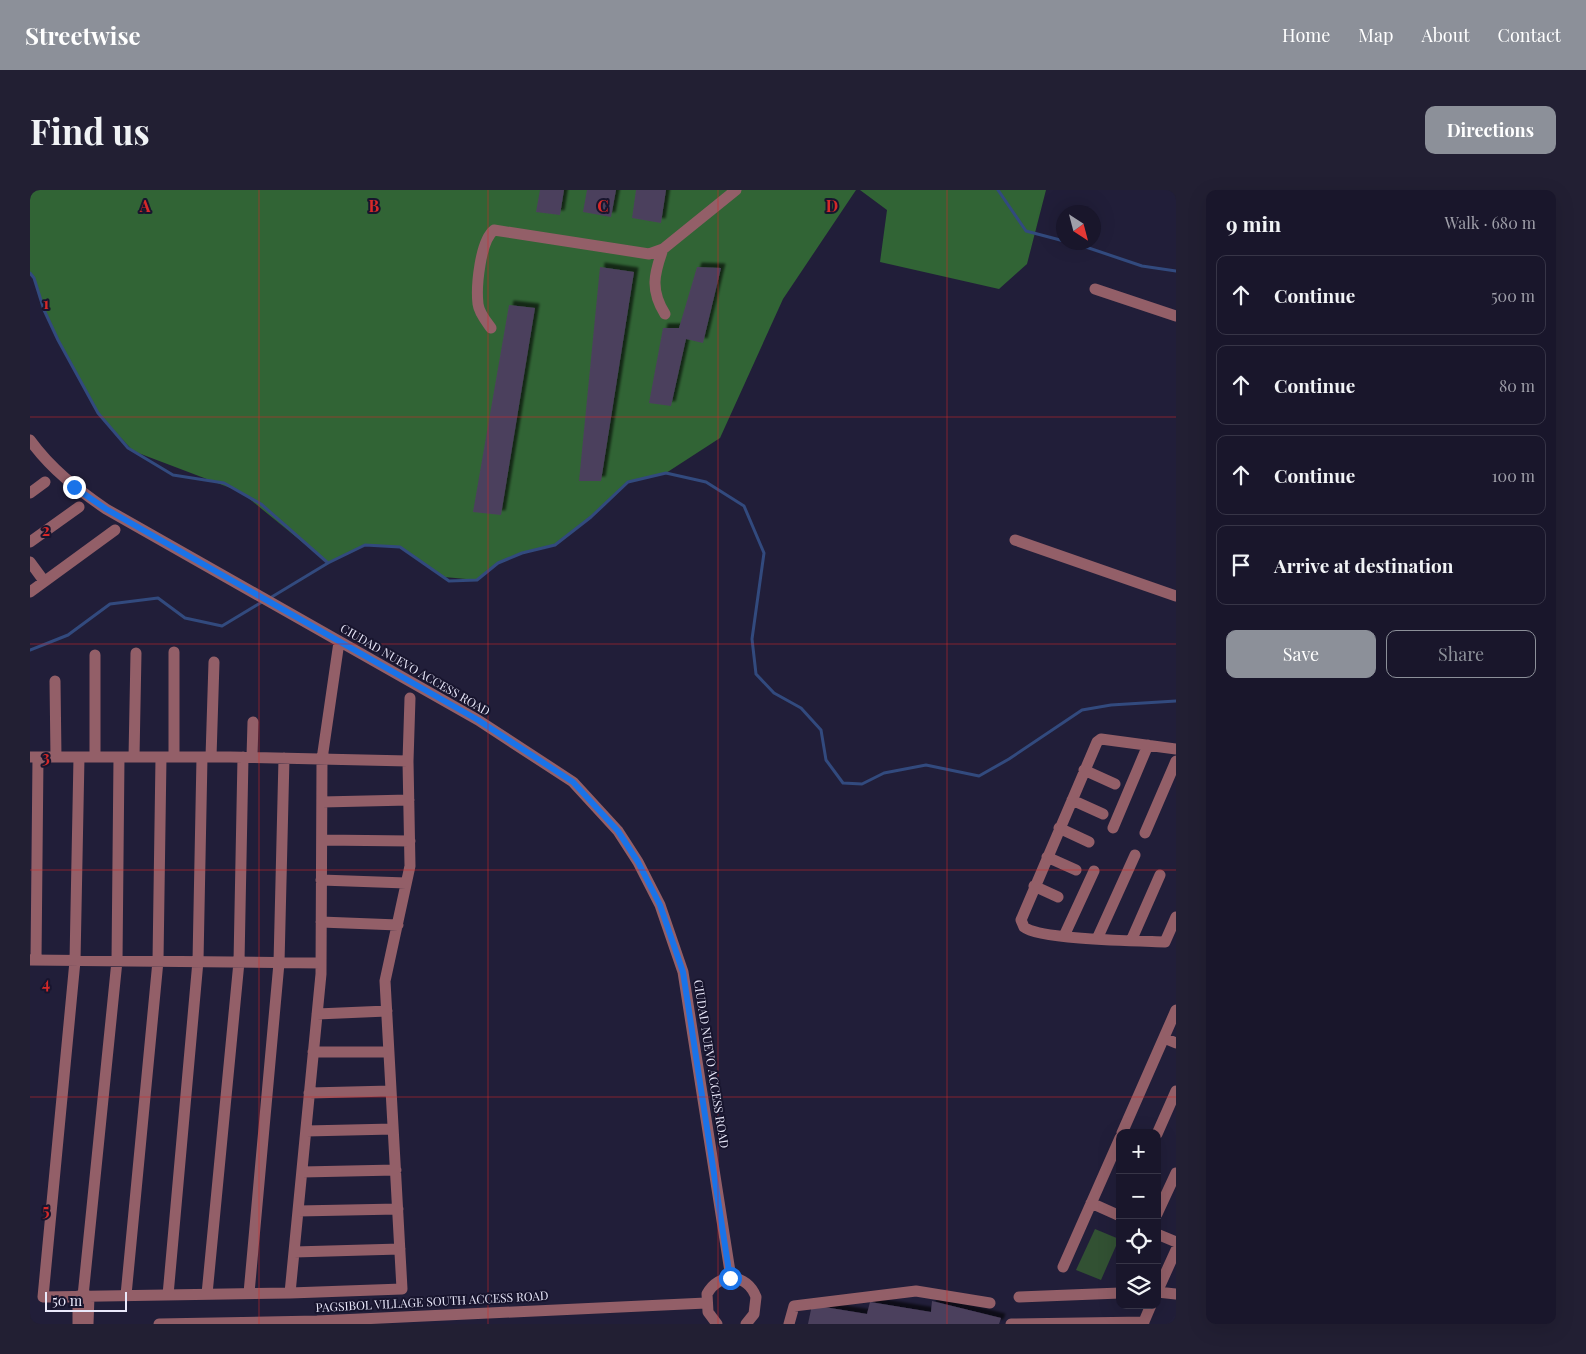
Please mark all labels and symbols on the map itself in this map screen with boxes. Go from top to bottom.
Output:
text: A [139,195,151,216]
text: B [369,195,380,216]
text: C [597,195,609,216]
text: D [826,195,838,216]
north arrow [1056,205,1101,250]
text: 1 [43,292,49,313]
route end [63,476,86,499]
text: 2 [42,519,50,540]
street label: CIUDAD NUEVO ACCESS ROAD [338,620,494,719]
text: 3 [42,746,50,767]
text: 4 [42,972,50,993]
street label: CIUDAD NUEVO ACCESS ROAD [691,978,733,1150]
text: 5 [42,1199,50,1220]
route start [719,1267,742,1290]
street label: PAGSIBOL VILLAGE SOUTH ACCESS ROAD [315,1287,549,1315]
scale bar [45,1289,128,1312]

